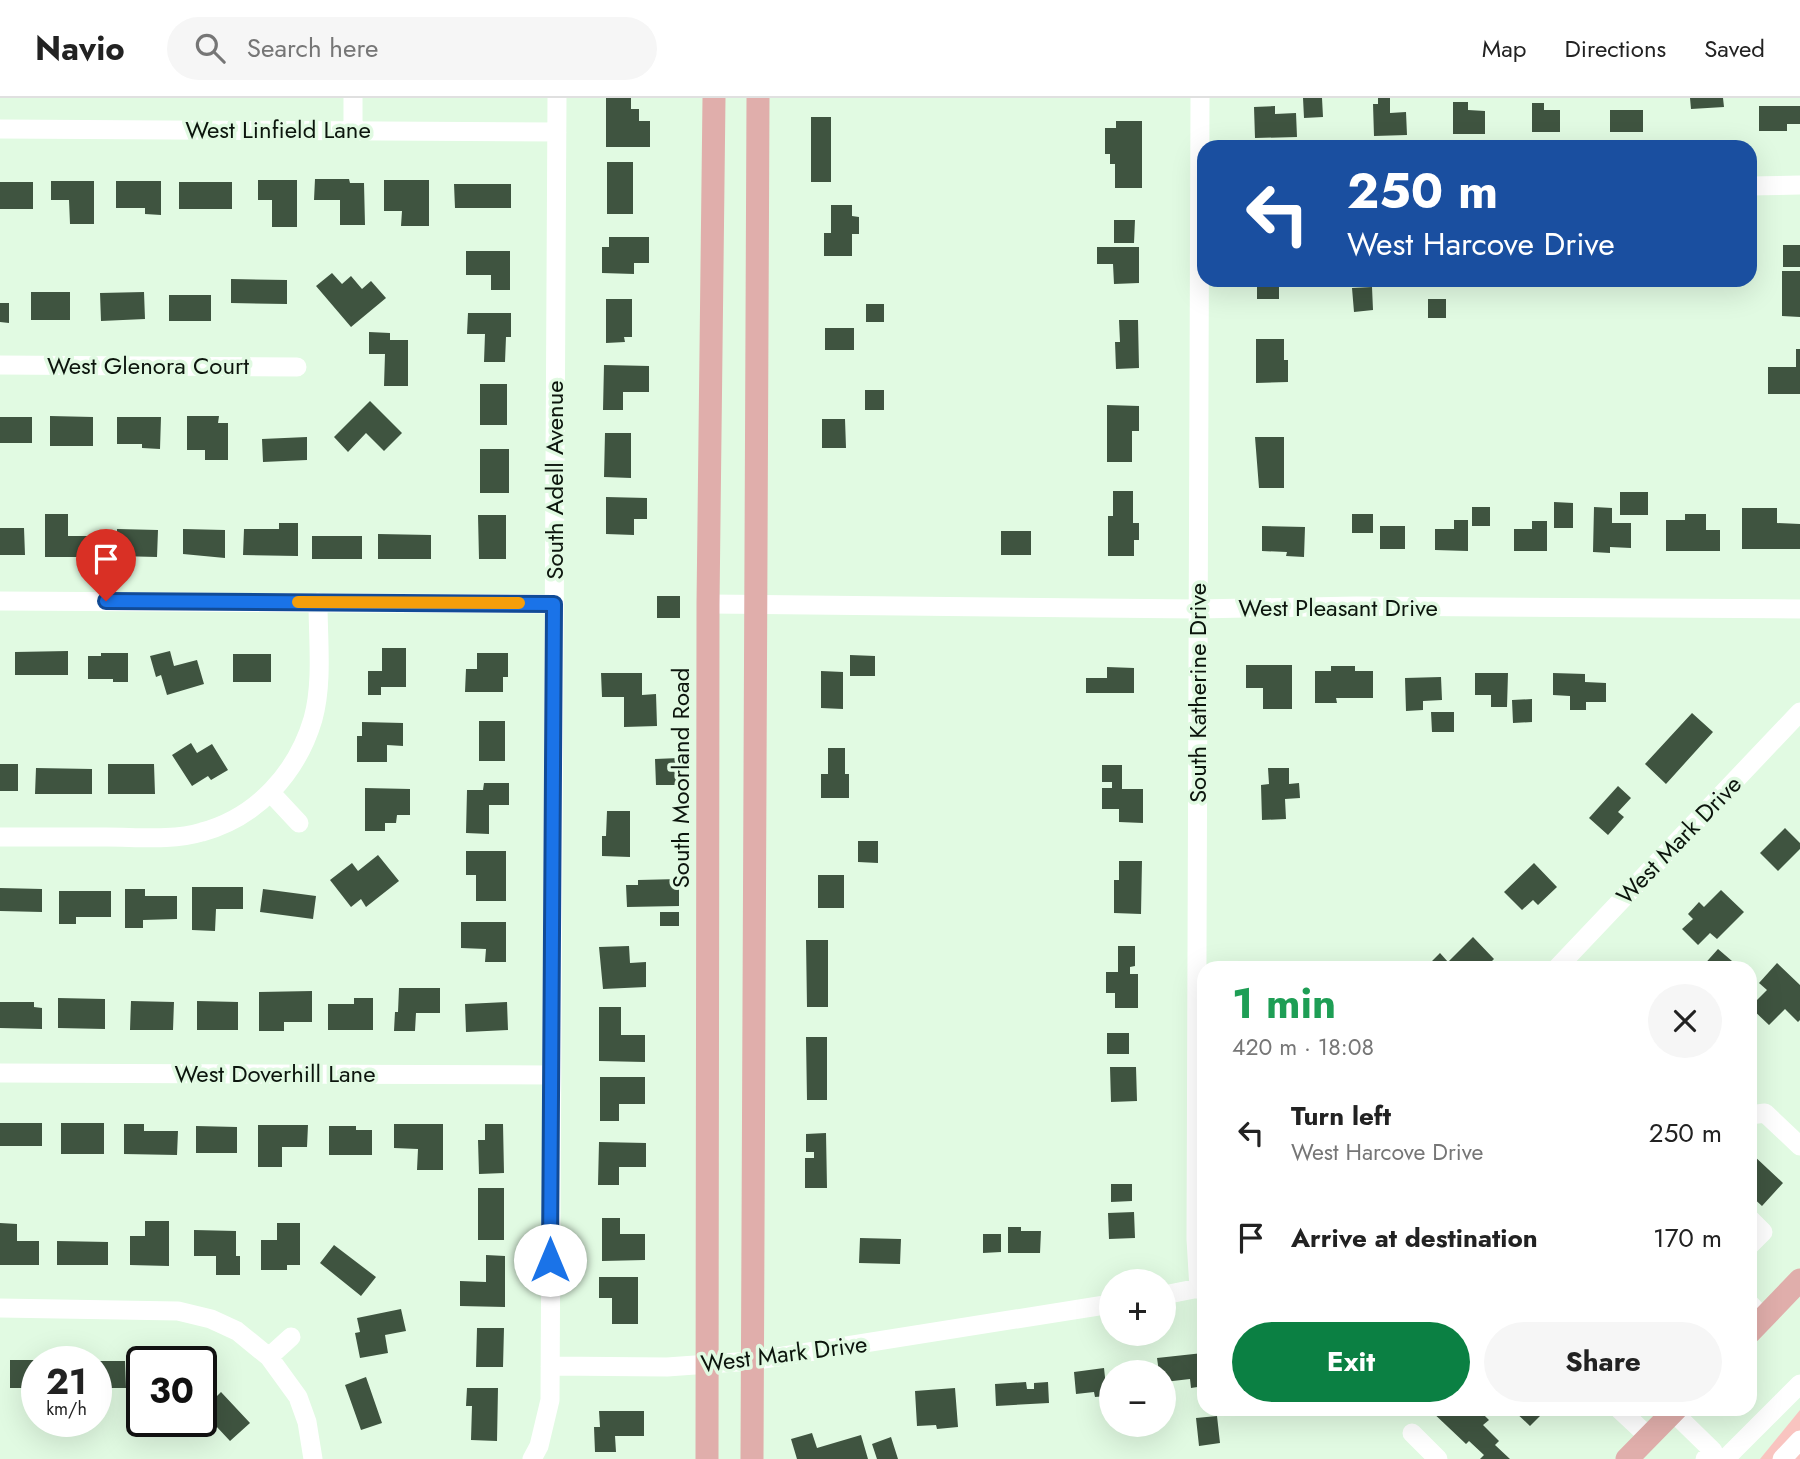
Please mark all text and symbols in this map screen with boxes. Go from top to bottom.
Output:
search box [167,17,657,80]
text: Navio [35,25,125,72]
icon: search [191,29,229,67]
text: Search here [247,29,378,67]
text: Map [1482,31,1527,66]
text: Directions [1565,31,1666,66]
text: Saved [1704,31,1765,66]
street label: West Linfield Lane [185,112,371,147]
text: 250 m [1347,156,1498,226]
icon: left [1232,168,1323,259]
text: West Harcove Drive [1347,221,1615,267]
street label: West Glenora Court [47,348,249,383]
street label: South Adell Avenue [537,380,572,580]
pin [76,529,136,601]
icon: arrive [87,540,125,578]
street label: South Katherine Drive [1180,583,1215,803]
street label: West Pleasant Drive [1238,590,1438,625]
street label: South Moorland Road [663,668,698,888]
street label: West Mark Drive [1608,767,1749,912]
text: 1 min [1232,973,1336,1034]
button: close [1648,984,1722,1058]
text: 420 m · 18:08 [1232,1030,1374,1064]
street label: West Doverhill Lane [174,1056,376,1091]
text: Turn left [1291,1097,1391,1135]
icon: left [1232,1114,1270,1152]
text: 250 m [1649,1114,1722,1152]
text: West Harcove Drive [1291,1135,1483,1169]
icon: arrive [1232,1219,1270,1257]
text: Arrive at destination [1291,1219,1538,1257]
text: 170 m [1653,1219,1722,1257]
position arrow [513,1223,587,1297]
map controls [1099,1269,1176,1437]
button: + [1099,1269,1176,1346]
button: Exit [1232,1322,1470,1402]
button: Share [1484,1322,1722,1402]
street label: West Mark Drive [699,1326,869,1381]
speed limit sign: 30 [126,1346,217,1437]
text: 21 [46,1357,87,1407]
button: − [1099,1360,1176,1437]
text: km/h [46,1396,87,1422]

